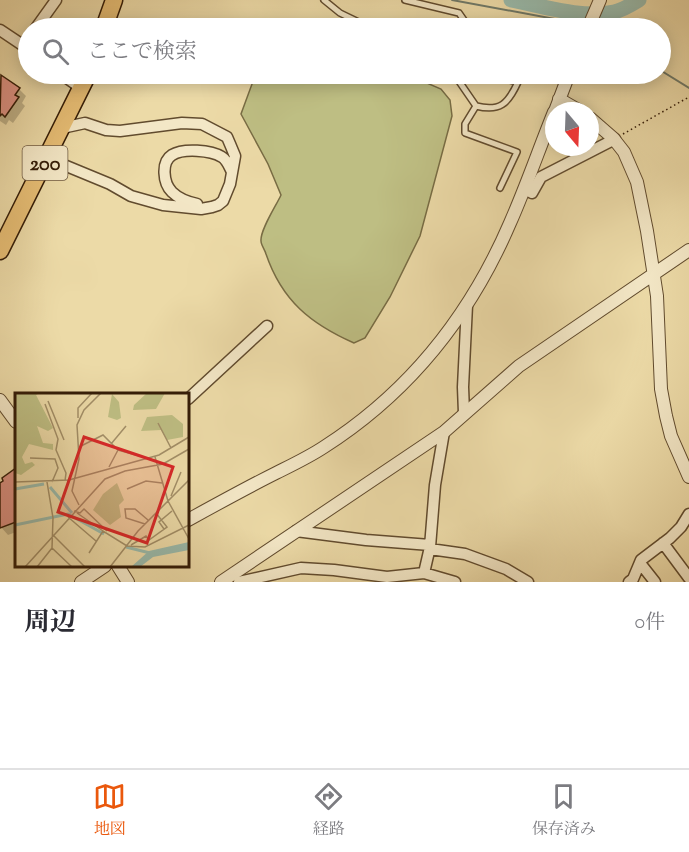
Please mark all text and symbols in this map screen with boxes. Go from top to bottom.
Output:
search box [18,18,671,84]
icon: search [39,35,72,68]
text: ここで検索 [87,37,197,69]
north arrow [545,102,599,156]
road number: 200 [22,146,68,180]
inset map [15,393,189,567]
text: 周辺 [24,605,76,642]
text: 0件 [634,609,665,638]
tab: 地図 [93,780,126,842]
tab: 経路 [312,780,345,842]
tab: 保存済み [532,780,596,842]

